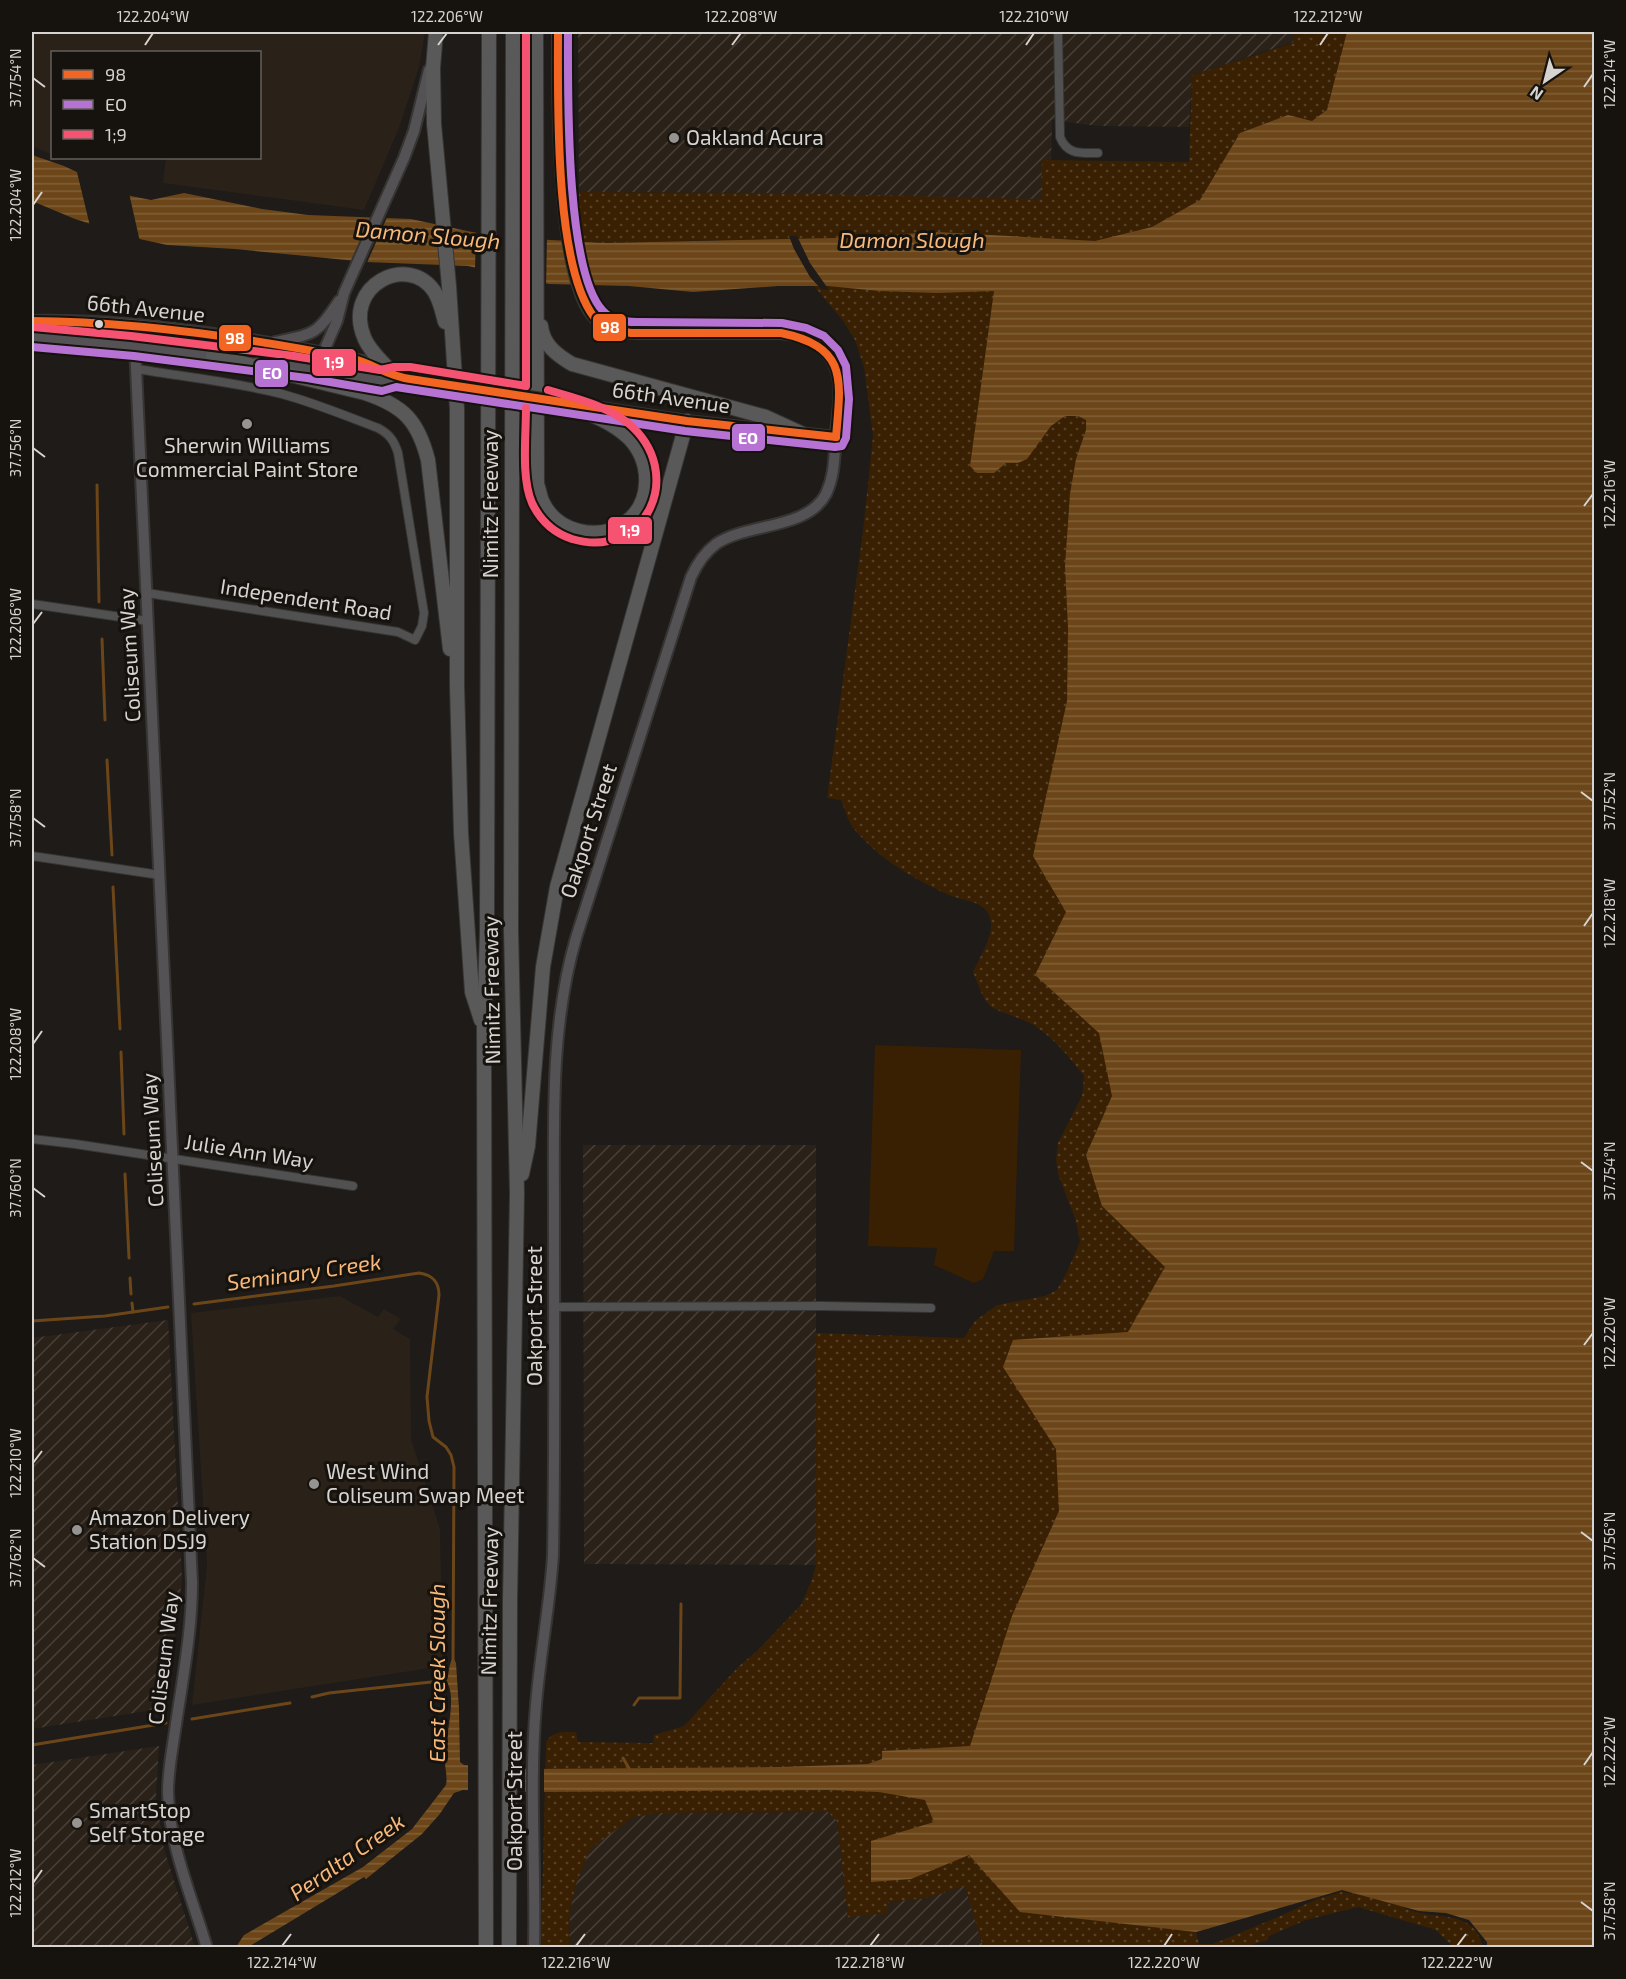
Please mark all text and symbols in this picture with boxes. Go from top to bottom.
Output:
text: 122.204°W [117,7,189,25]
text: 122.206°W [411,7,483,25]
text: 122.208°W [705,7,777,25]
text: 122.210°W [999,7,1069,25]
text: 122.212°W [1294,7,1362,25]
text: 122.214°W [1600,39,1618,109]
text: 37.754°N [6,48,24,108]
legend [51,51,261,159]
north arrow [1515,51,1575,111]
text: 98 [105,63,126,85]
text: N [1526,83,1546,105]
text: EO [105,93,127,115]
text: 1;9 [105,123,127,145]
place label: Oakland Acura [686,124,824,149]
marker: Oakland Acura [667,131,681,145]
text: 122.204°W [6,169,24,241]
water label: Damon Slough [355,215,502,253]
water label: Damon Slough [839,226,985,252]
street label: 66th Avenue [86,289,207,326]
line badge: 98 [592,313,627,342]
text: 98 [600,317,620,336]
unlabelled marker [93,318,105,330]
line badge: 98 [218,324,252,352]
text: 98 [225,328,245,347]
line badge: 1;9 [311,348,357,377]
text: 1;9 [324,352,344,371]
line badge: EO [254,359,289,388]
text: EO [262,363,282,382]
street label: 66th Avenue [611,376,732,417]
marker: Sherwin Williams Commercial Paint Store [240,417,254,431]
text: 37.756°N [6,419,24,477]
line badge: EO [731,423,766,452]
text: EO [738,428,758,447]
street label: Nimitz Freeway [477,430,502,578]
place label: Sherwin Williams Commercial Paint Store [136,432,358,481]
text: 122.216°W [1600,460,1618,528]
line badge: 1;9 [607,516,653,545]
text: 1;9 [620,520,640,539]
street label: Independent Road [219,573,394,624]
street label: Coliseum Way [113,587,145,723]
text: 122.206°W [6,588,24,660]
street label: Oakport Street [554,760,621,901]
text: 37.752°N [1600,772,1618,830]
text: 37.758°N [6,788,24,848]
text: 122.218°W [1600,878,1618,948]
street label: Nimitz Freeway [477,916,504,1065]
text: 122.208°W [6,1008,24,1080]
street label: Coliseum Way [136,1072,168,1208]
street label: Julie Ann Way [183,1128,315,1173]
text: 37.754°N [1600,1141,1618,1201]
text: 37.760°N [6,1158,24,1218]
street label: Oakport Street [521,1246,546,1386]
water label: Seminary Creek [225,1247,383,1296]
text: 122.220°W [1600,1297,1618,1369]
text: 122.210°W [6,1428,24,1498]
place label: West Wind Coliseum Swap Meet [326,1458,525,1507]
marker: West Wind Coliseum Swap Meet [307,1477,321,1491]
place label: Amazon Delivery Station DSJ9 [89,1504,250,1553]
text: 37.756°N [1600,1512,1618,1570]
marker: Amazon Delivery Station DSJ9 [70,1523,84,1537]
street label: Nimitz Freeway [475,1526,502,1675]
text: 37.762°N [6,1529,24,1587]
water label: East Creek Slough [423,1583,449,1763]
street label: Coliseum Way [142,1590,183,1726]
text: 122.222°W [1600,1716,1618,1788]
street label: Oakport Street [501,1731,526,1871]
place label: SmartStop Self Storage [89,1797,205,1846]
water label: Peralta Creek [284,1807,409,1905]
marker: SmartStop Self Storage [70,1816,84,1830]
text: 122.212°W [6,1849,24,1917]
text: 37.758°N [1600,1881,1618,1941]
text: 122.214°W [247,1953,317,1971]
text: 122.216°W [542,1953,610,1971]
text: 122.218°W [835,1953,905,1971]
text: 122.220°W [1128,1953,1200,1971]
text: 122.222°W [1421,1953,1493,1971]

